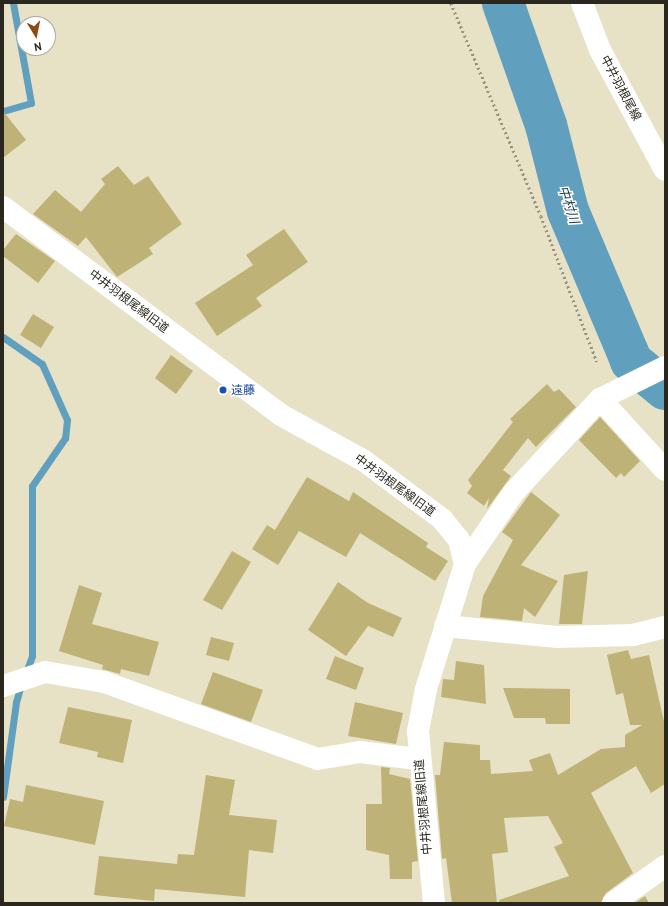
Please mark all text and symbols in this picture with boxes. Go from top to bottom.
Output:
north arrow [16,16,56,56]
text: N [33,39,43,54]
street label: 中井羽根尾線 [598,53,644,123]
water label: 中村川 [555,184,581,226]
street label: 中井羽根尾線旧道 [86,266,172,336]
place label: 遠藤 [231,383,255,397]
marker: 遠藤 [218,385,228,395]
street label: 中井羽根尾線旧道 [352,451,438,519]
street label: 中井羽根尾線旧道 [412,759,434,855]

